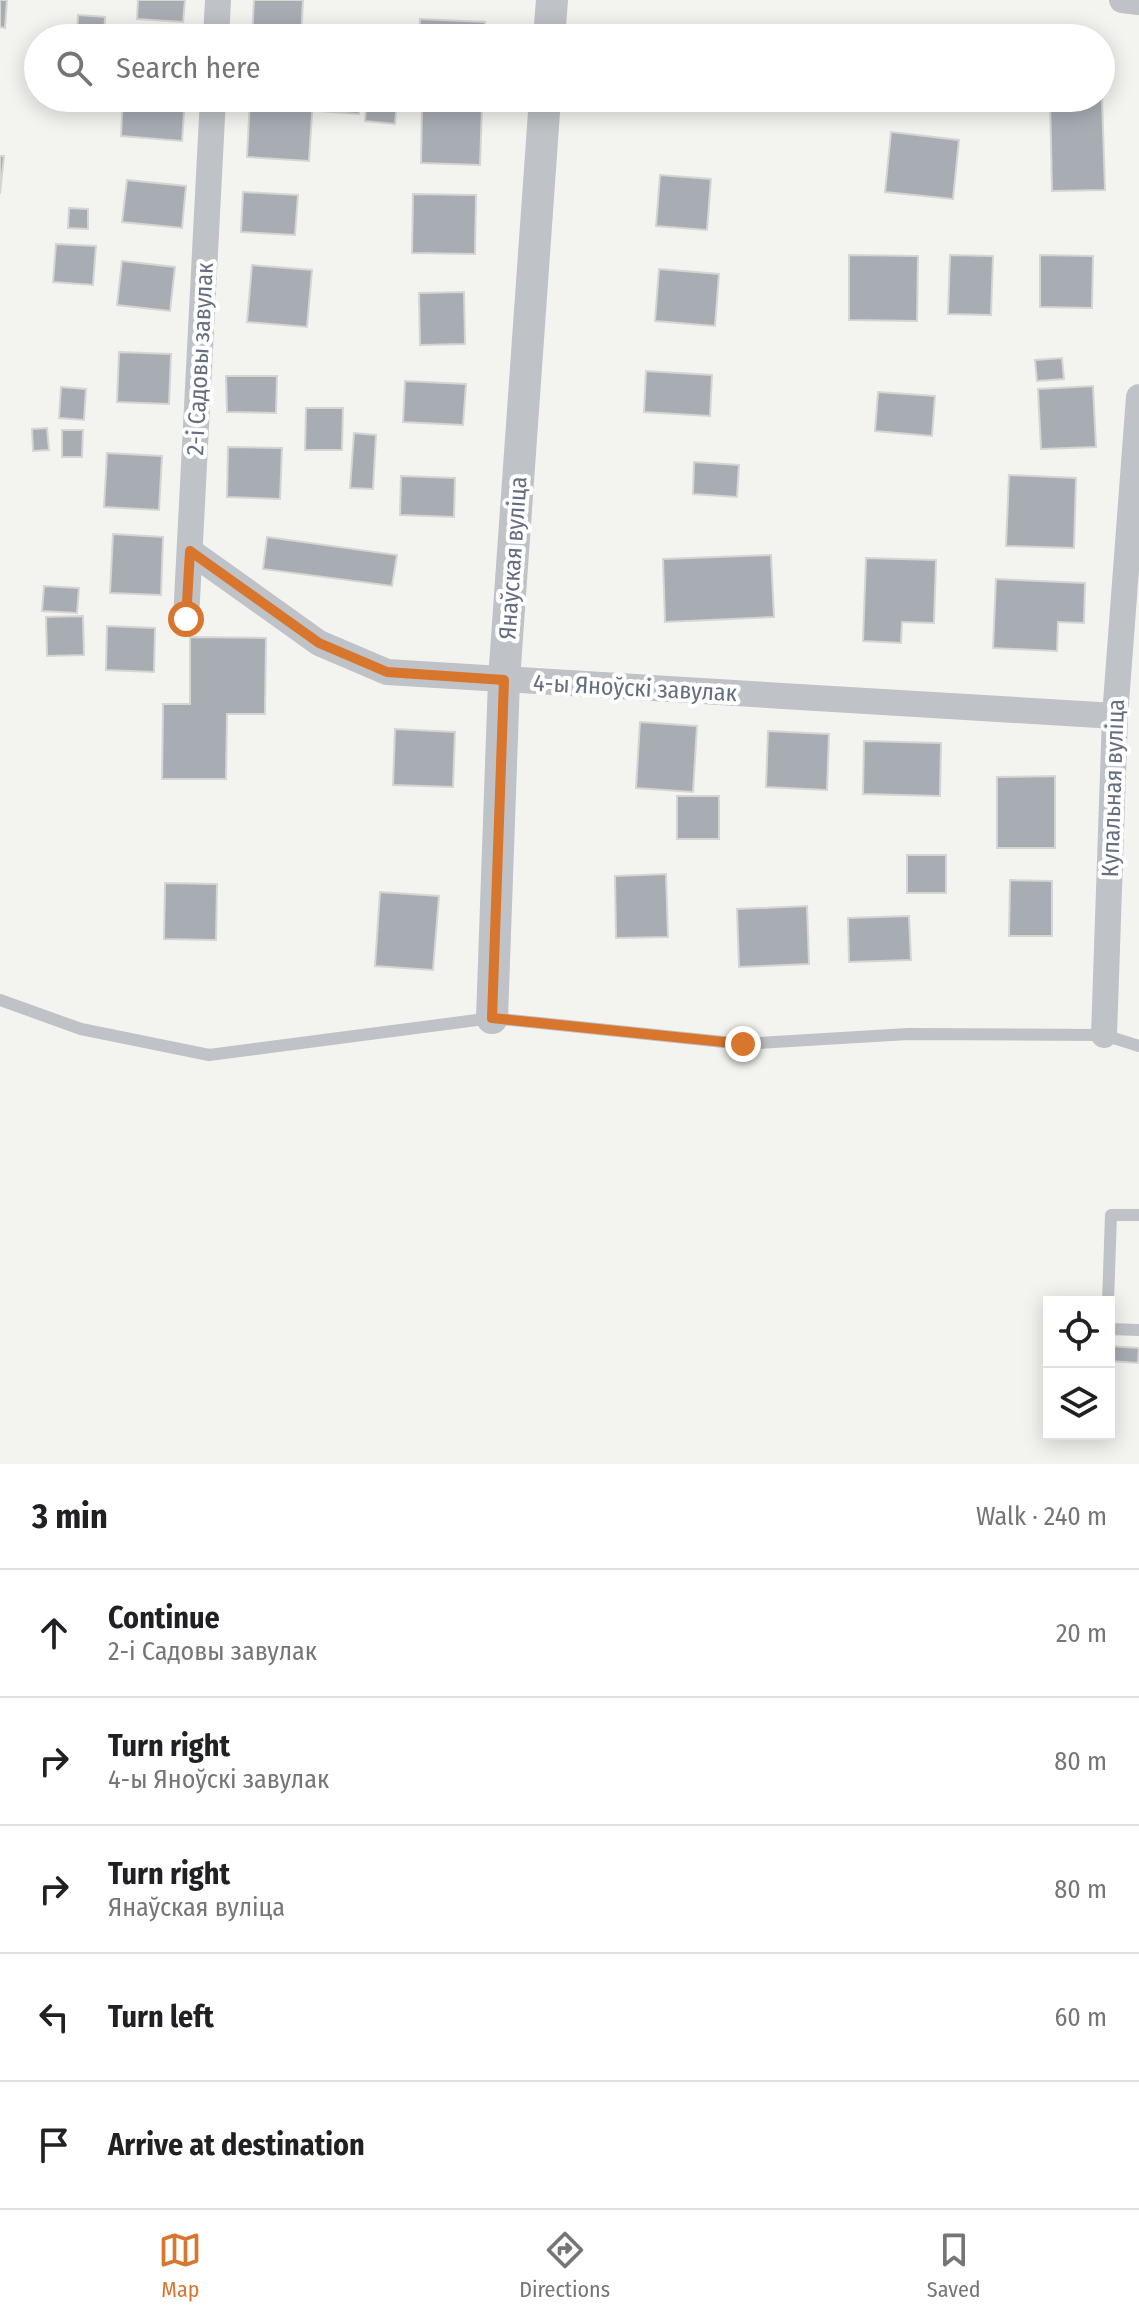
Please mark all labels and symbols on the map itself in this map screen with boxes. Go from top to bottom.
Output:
street label: 2-і Садовы завулак [181,261,219,456]
street label: Янаўская вуліца [493,475,533,641]
route start [168,601,204,637]
street label: 4-ы Яноўскі завулак [532,669,738,707]
street label: Купальная вуліца [1096,698,1130,878]
route end [725,1026,761,1062]

